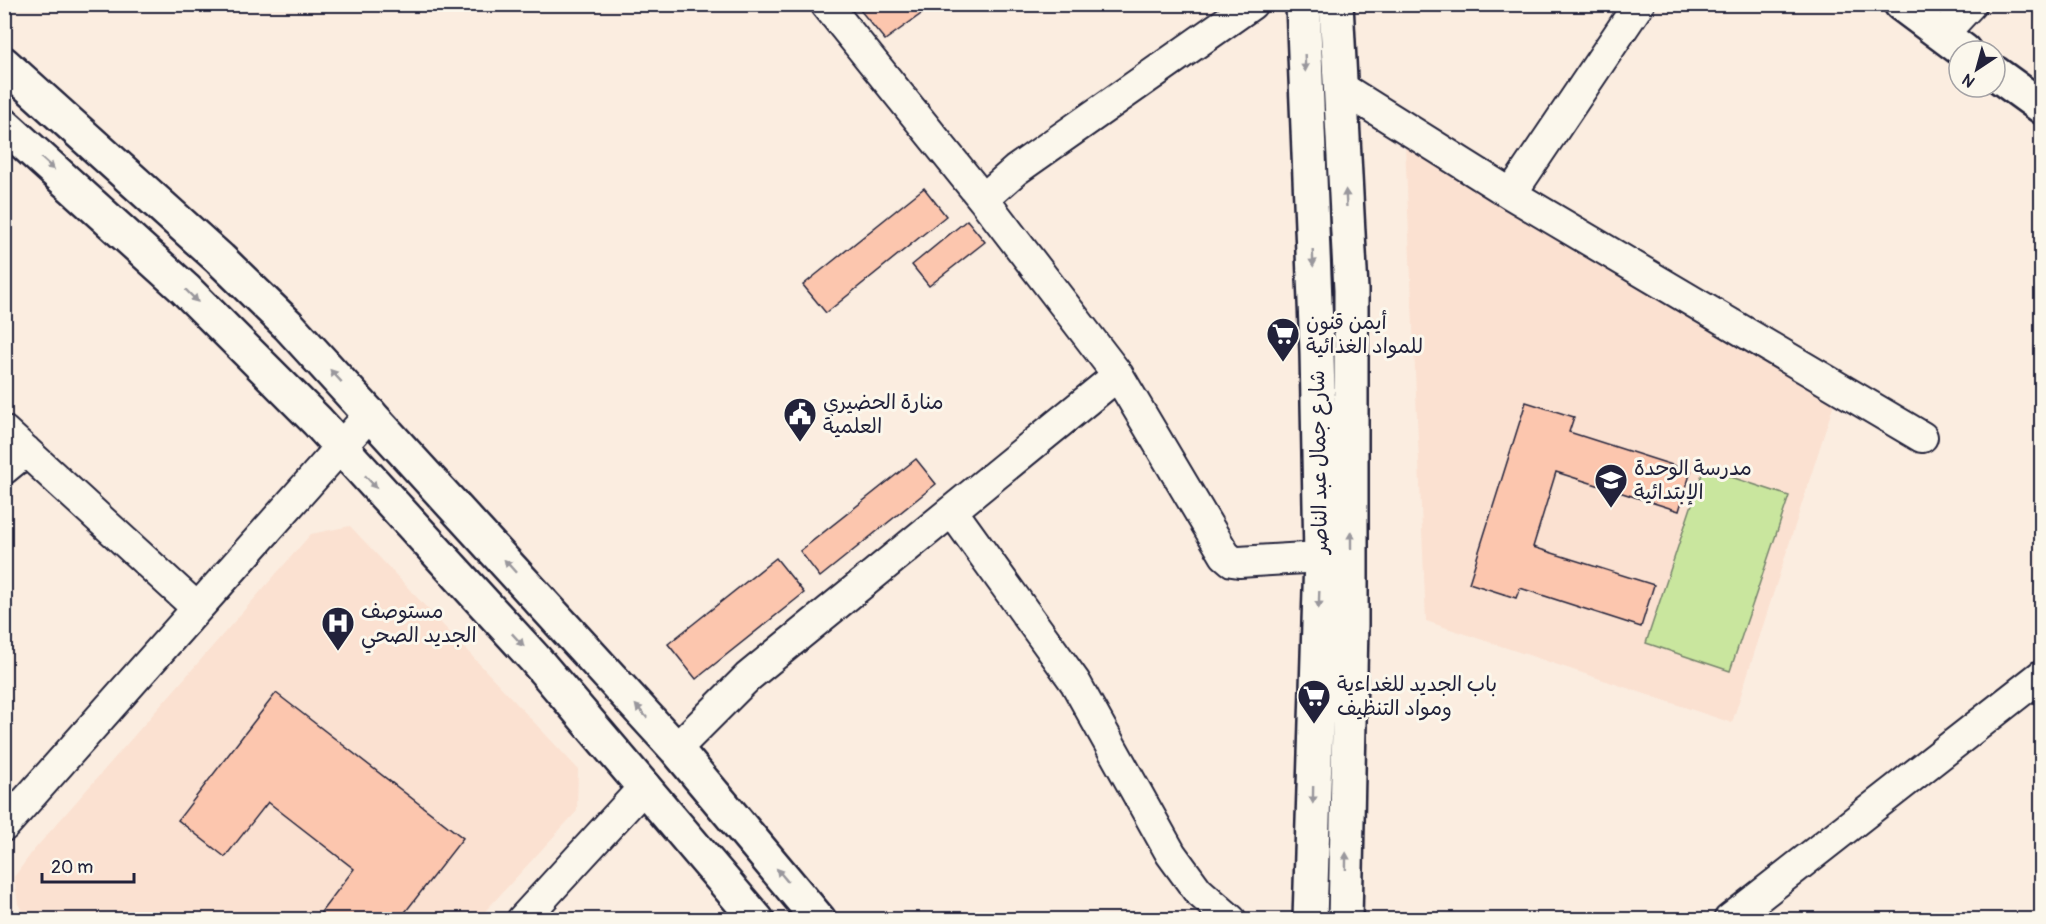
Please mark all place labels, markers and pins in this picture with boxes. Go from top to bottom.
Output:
place label: أيمن قنون للمواد الغذائية [1306,309,1423,360]
supermarket icon: أيمن قنون للمواد الغذائية [1265,316,1301,363]
place label: منارة الحضيري العلمية [823,389,944,440]
public building icon: منارة الحضيري العلمية [782,396,818,443]
place label: مدرسة الوحدة الإبتدائية [1634,455,1752,506]
school or university icon: مدرسة الوحدة الإبتدائية [1593,462,1629,509]
place label: مستوصف الجديد الصحي [361,598,477,654]
hospital icon: مستوصف الجديد الصحي [320,605,356,652]
place label: باب الجديد للغداءية ومواد التنظيف [1337,671,1497,722]
supermarket icon: باب الجديد للغداءية ومواد التنظيف [1296,678,1332,725]

